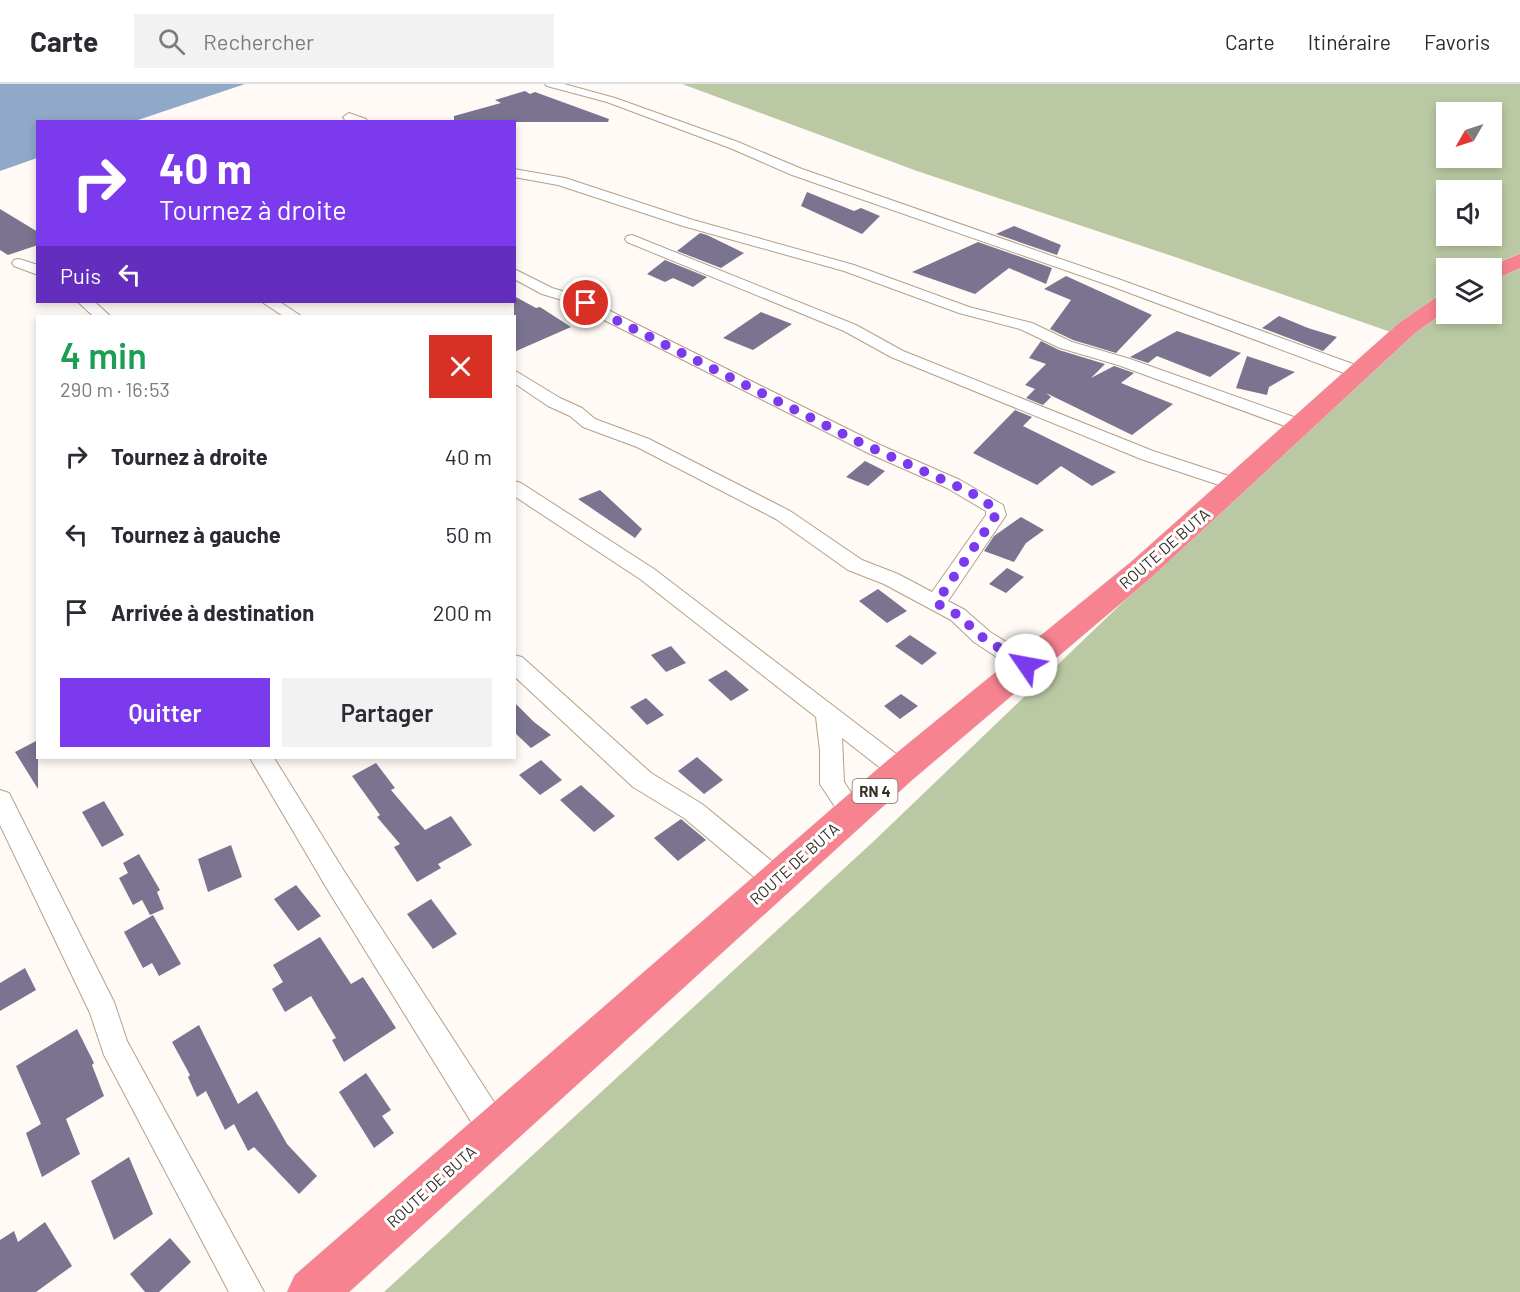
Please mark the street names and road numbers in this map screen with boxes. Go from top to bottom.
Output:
street label: ROUTE DE BUTA [1115,504,1213,592]
road number: RN 4 [852,779,898,803]
street label: ROUTE DE BUTA [746,818,843,908]
street label: ROUTE DE BUTA [383,1141,480,1231]

